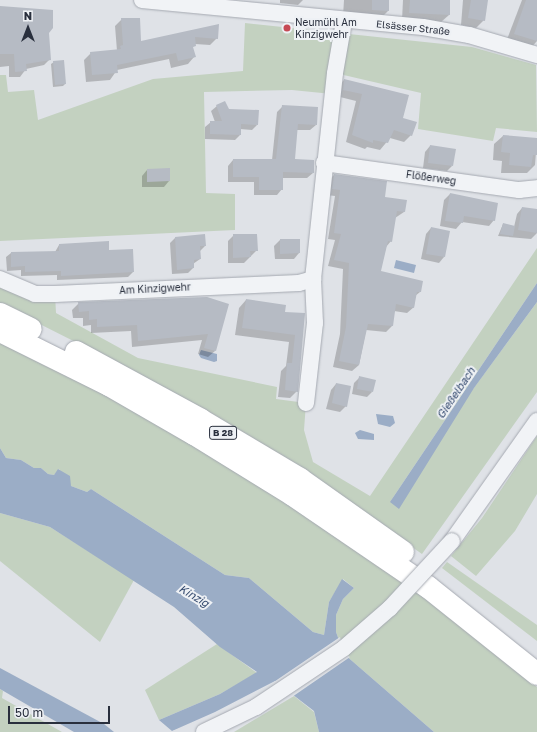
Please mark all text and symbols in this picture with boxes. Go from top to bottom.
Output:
north arrow [8,8,48,48]
text: N [24,9,32,22]
place label: Neumühl Am Kinzigwehr [295,16,357,40]
street label: Elsässer Straße [375,18,451,38]
marker: Neumühl Am Kinzigwehr [282,23,292,33]
street label: Flößerweg [405,169,457,187]
street label: Am Kinzigwehr [119,281,191,297]
water label: Gießelbach [434,365,478,421]
road number: B 28 [209,426,237,440]
water label: Kinzig [177,582,211,610]
scale bar [10,698,112,724]
text: 50 m [15,705,43,720]

